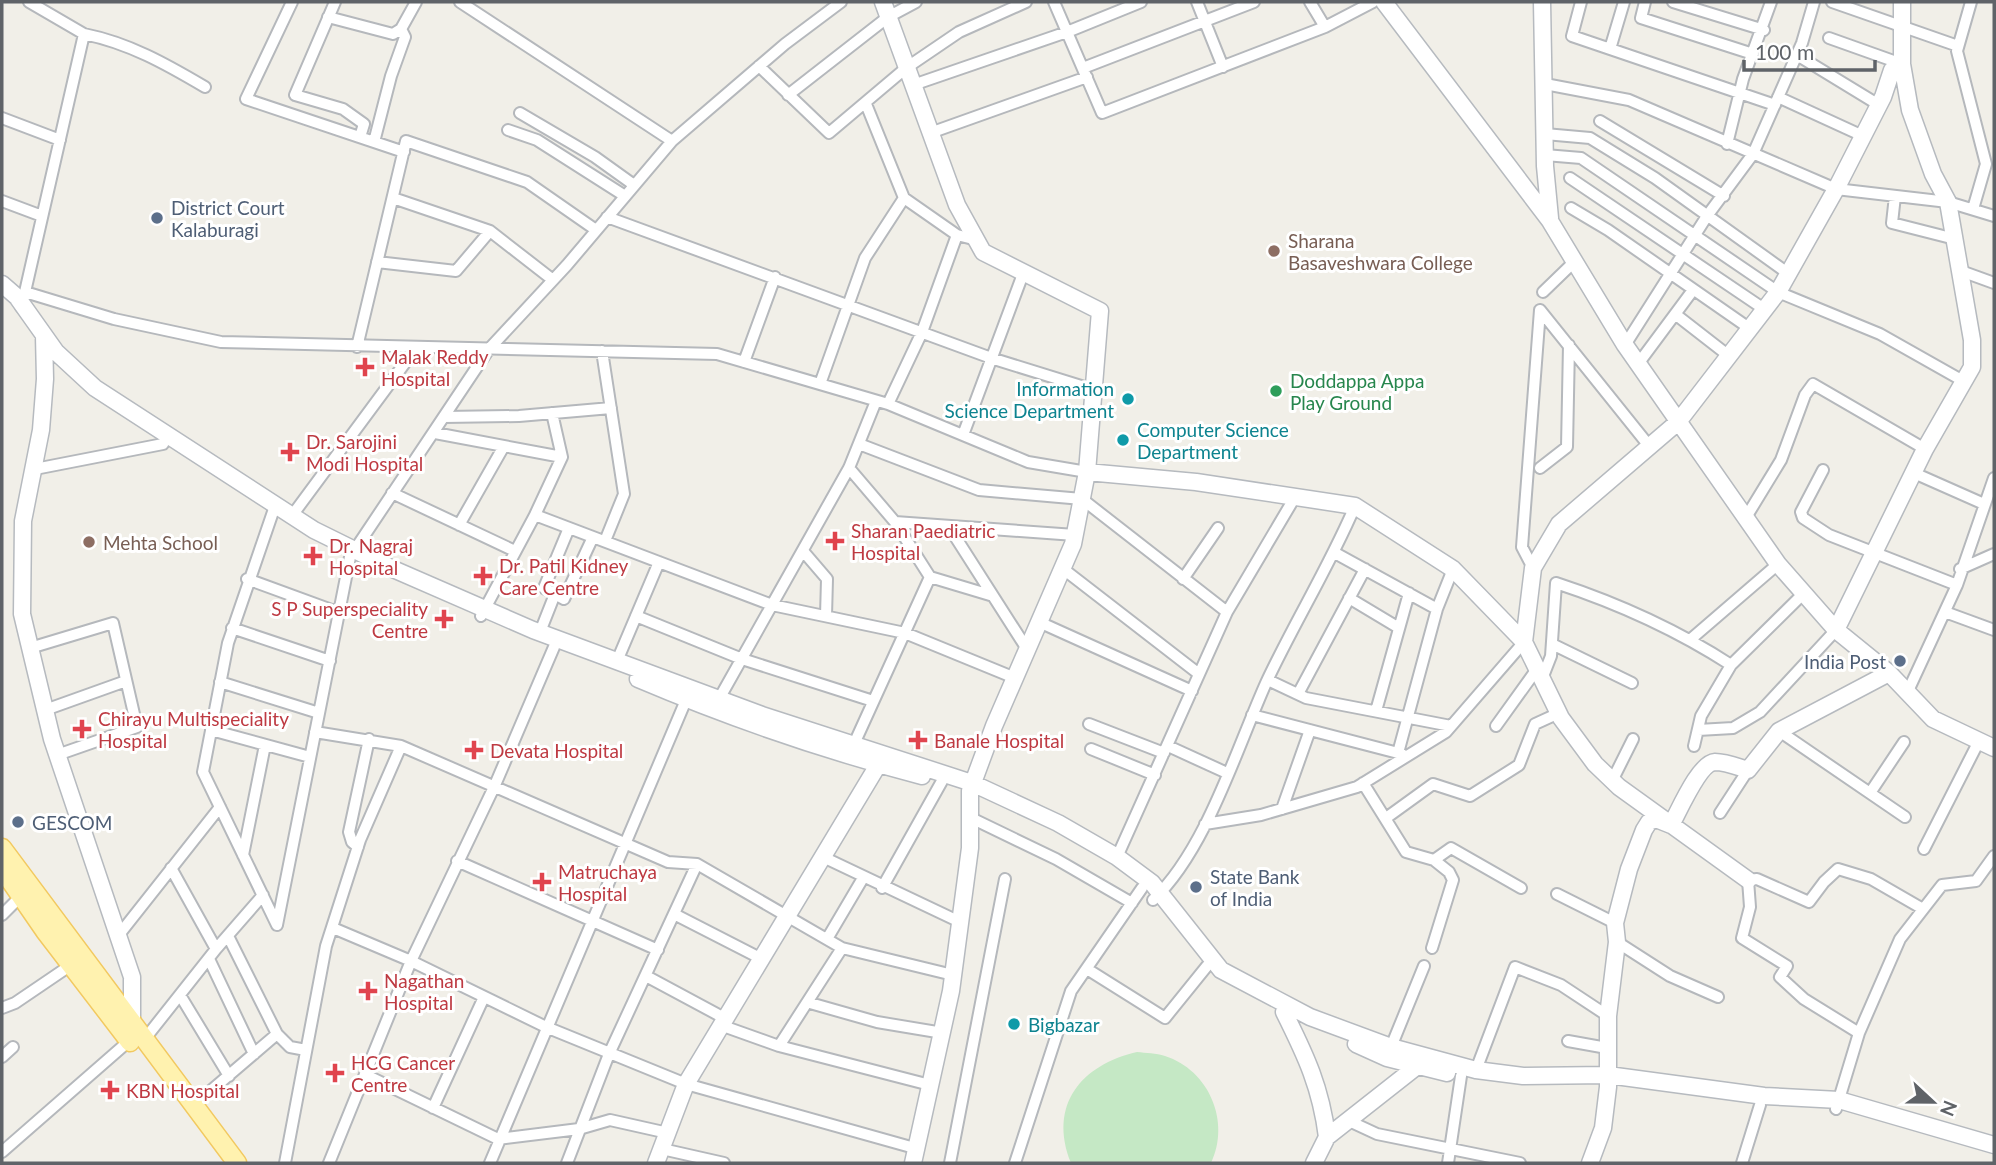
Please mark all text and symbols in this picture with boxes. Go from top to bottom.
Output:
scale bar [1744,28,1875,72]
text: 100 m [1755,39,1814,64]
place label: District Court Kalaburagi [171,196,285,241]
marker: District Court Kalaburagi [149,210,165,226]
place label: Sharana Basaveshwara College [1288,229,1473,274]
marker: Sharana Basaveshwara College [1266,243,1282,259]
place label: Malak Reddy Hospital [381,345,489,390]
marker: Malak Reddy Hospital [355,357,375,377]
place label: Doddappa Appa Play Ground [1290,369,1424,414]
place label: Information Science Department [945,377,1114,422]
marker: Doddappa Appa Play Ground [1268,383,1284,399]
marker: Information Science Department [1120,391,1136,407]
place label: Computer Science Department [1137,418,1289,463]
place label: Dr. Sarojini Modi Hospital [306,430,423,475]
marker: Computer Science Department [1115,432,1131,448]
marker: Dr. Sarojini Modi Hospital [280,442,300,462]
place label: Sharan Paediatric Hospital [851,519,995,564]
place label: Mehta School [103,531,218,554]
marker: Sharan Paediatric Hospital [825,531,845,551]
marker: Mehta School [81,534,97,550]
place label: Dr. Nagraj Hospital [329,534,413,579]
marker: Dr. Nagraj Hospital [303,546,323,566]
place label: Dr. Patil Kidney Care Centre [499,554,628,599]
marker: Dr. Patil Kidney Care Centre [473,566,493,586]
place label: S P Superspeciality Centre [271,597,428,642]
marker: S P Superspeciality Centre [434,609,454,629]
place label: India Post [1804,650,1886,673]
marker: India Post [1892,653,1908,669]
place label: Chirayu Multispeciality Hospital [98,707,289,752]
marker: Chirayu Multispeciality Hospital [72,719,92,739]
place label: Banale Hospital [934,729,1064,752]
marker: Banale Hospital [908,730,928,750]
place label: Devata Hospital [490,739,623,762]
marker: Devata Hospital [464,740,484,760]
place label: GESCOM [32,811,112,834]
marker: GESCOM [10,814,26,830]
place label: Matruchaya Hospital [558,860,657,905]
place label: State Bank of India [1210,865,1300,910]
marker: Matruchaya Hospital [532,872,552,892]
marker: State Bank of India [1188,879,1204,895]
place label: Nagathan Hospital [384,969,464,1014]
marker: Nagathan Hospital [358,981,378,1001]
place label: Bigbazar [1028,1013,1100,1036]
marker: Bigbazar [1006,1016,1022,1032]
place label: HCG Cancer Centre [351,1051,455,1096]
marker: HCG Cancer Centre [325,1063,345,1083]
north arrow [1898,1067,1968,1137]
place label: KBN Hospital [126,1079,239,1102]
marker: KBN Hospital [100,1080,120,1100]
text: N [1936,1097,1963,1120]

